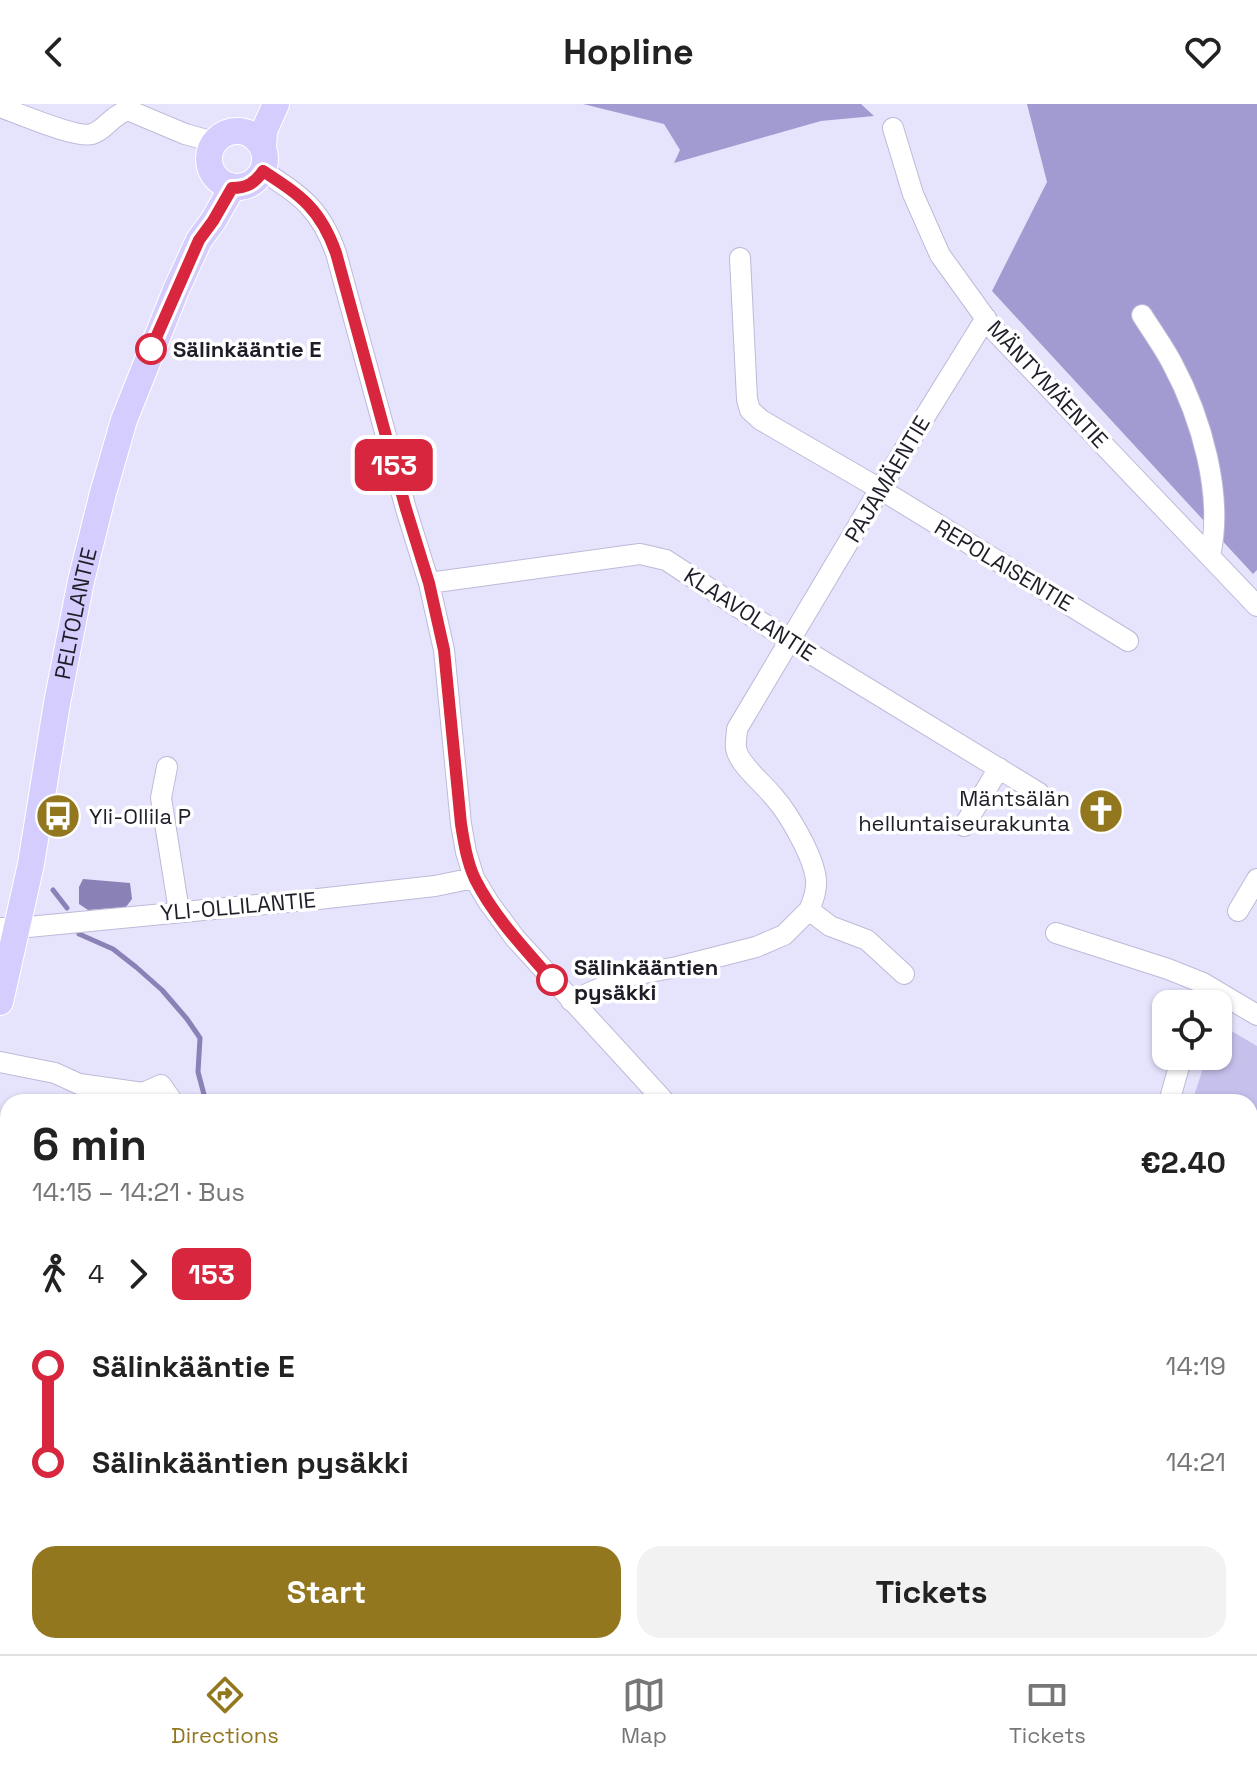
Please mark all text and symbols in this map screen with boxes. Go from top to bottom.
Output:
text: Hopline [563,29,694,75]
icon: back [32,30,76,74]
icon: heart [1181,30,1225,74]
street label: MÄNTYMÄENTIE [982,314,1114,454]
marker: Sälinkääntie E [136,334,166,364]
place label: Sälinkääntie E [173,335,322,363]
street label: PAJAMÄENTIE [838,411,936,547]
line badge: 153 [348,439,440,491]
text: 153 [371,447,417,483]
street label: REPOLAISENTIE [930,513,1078,617]
street label: PELTOLANTIE [48,545,103,682]
street label: KLAAVOLANTIE [679,561,821,667]
place label: Mäntsälän helluntaiseurakunta [858,784,1070,837]
church icon: Mäntsälän helluntaiseurakunta [1077,787,1125,835]
bus stop icon: Yli-Ollila P [34,792,82,840]
place label: Yli-Ollila P [89,802,191,830]
street label: YLI-OLLILANTIE [159,885,317,927]
place label: Sälinkääntien pysäkki [574,953,718,1006]
marker: Sälinkääntien pysäkki [537,965,567,995]
map controls [1152,990,1232,1070]
button: locate [1152,990,1232,1070]
text: 6 min [32,1117,147,1173]
text: €2.40 [1140,1143,1226,1182]
text: 14:15 – 14:21 · Bus [32,1175,245,1209]
icon: walk [32,1252,76,1296]
icon: forward [116,1252,160,1296]
text: 153 [188,1256,235,1292]
text: 4 [88,1257,104,1291]
text: Sälinkääntie E [92,1347,295,1386]
text: 14:19 [1166,1349,1226,1383]
text: Sälinkääntien pysäkki [92,1443,409,1482]
text: 14:21 [1166,1445,1226,1479]
button: Start [32,1546,621,1638]
button: Tickets [637,1546,1226,1638]
tab: Directions [171,1673,279,1749]
tab: Map [621,1673,667,1749]
tab: Tickets [1009,1673,1086,1749]

